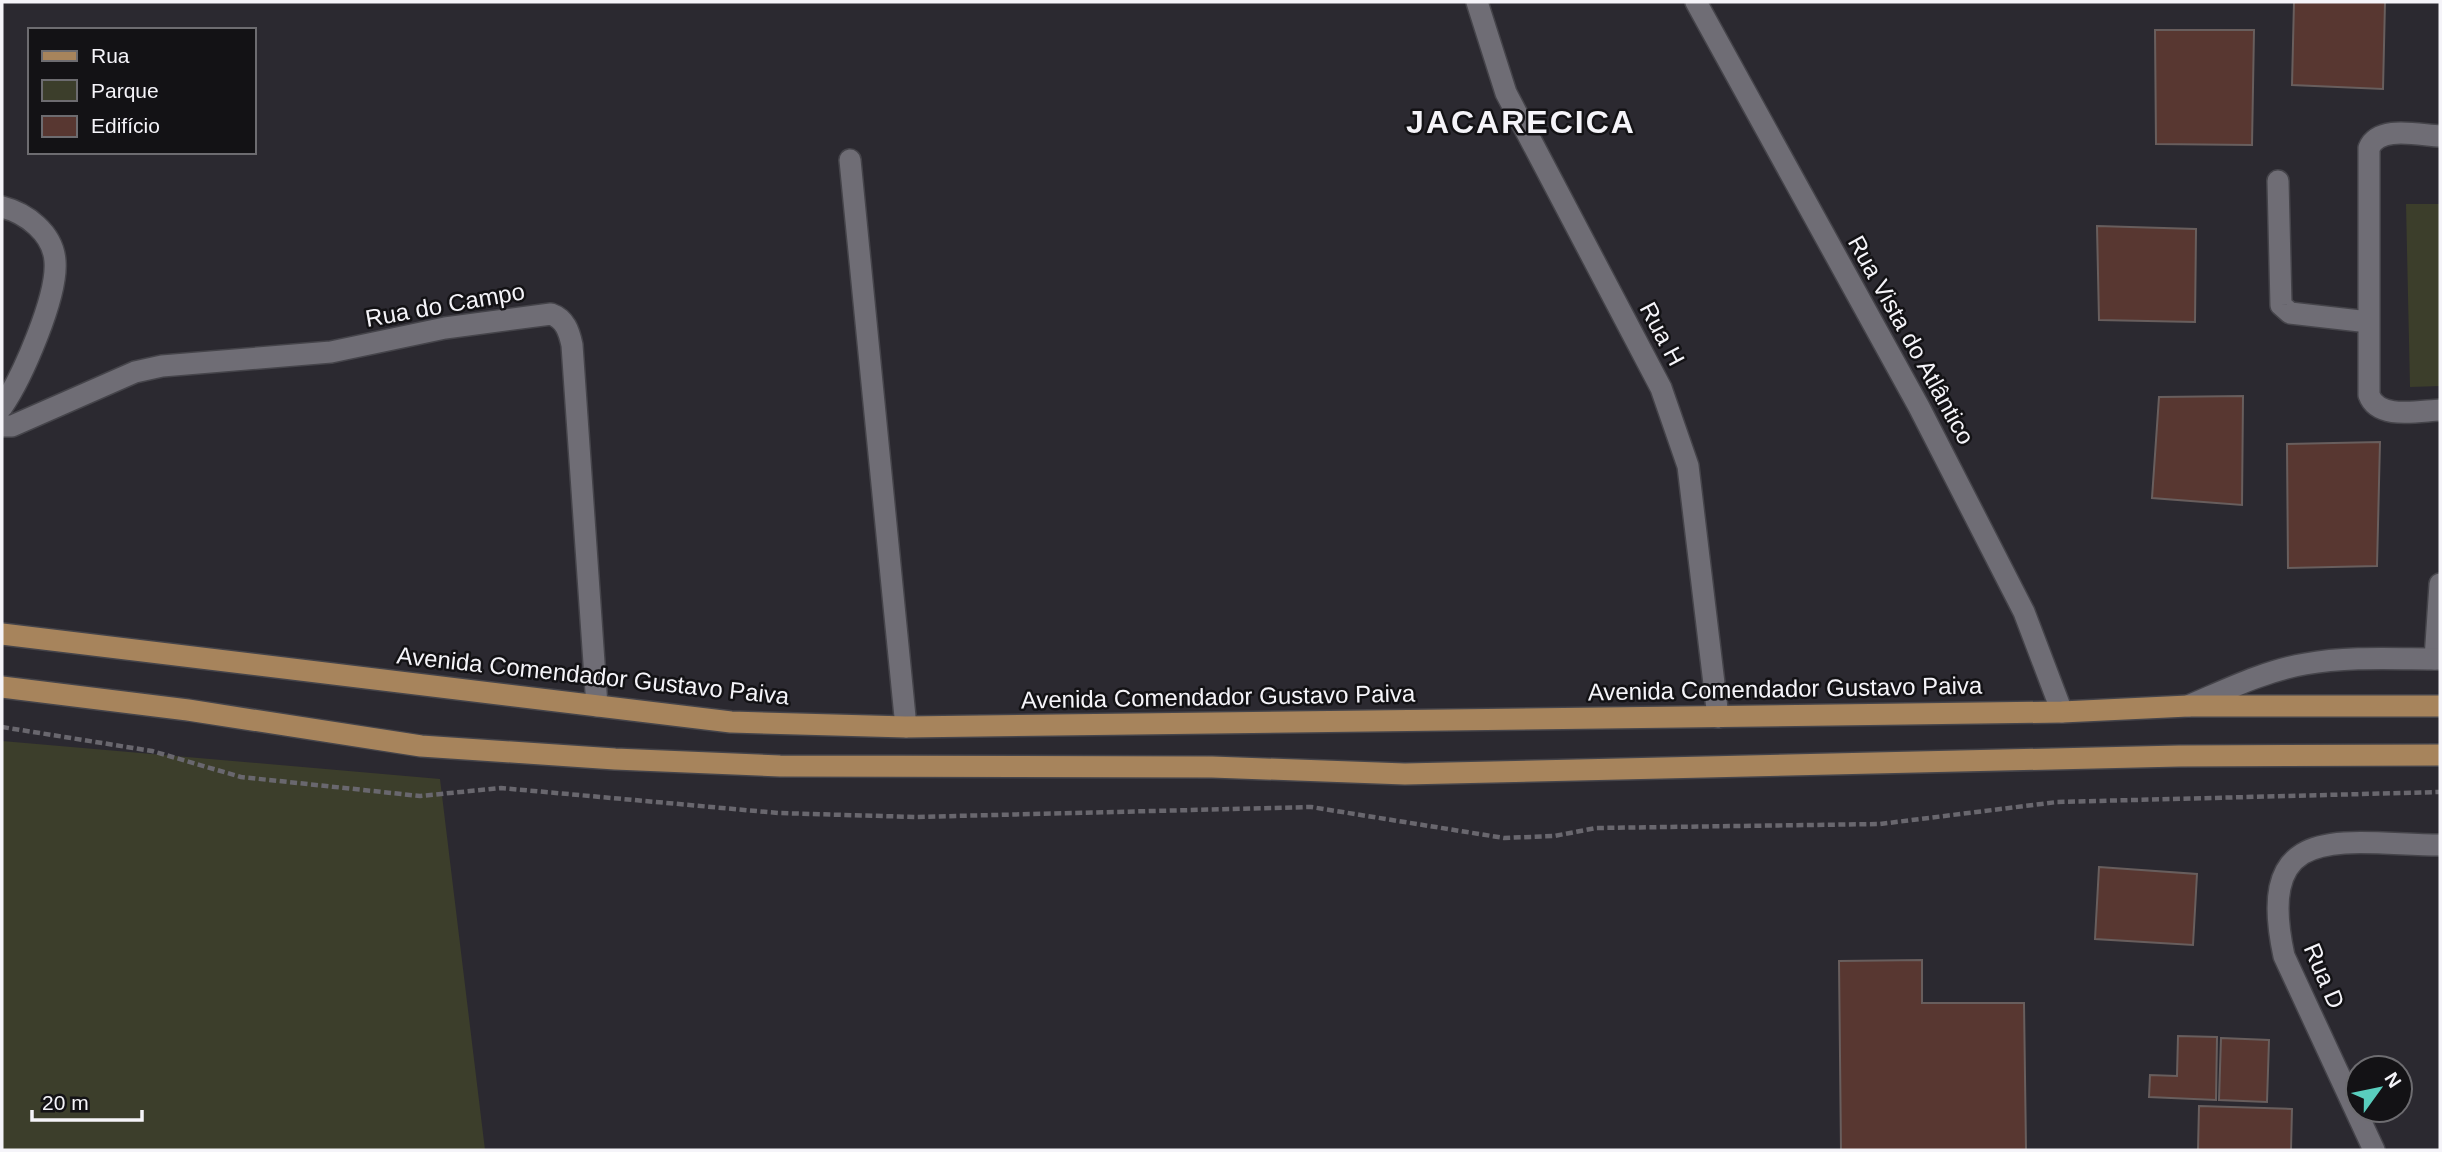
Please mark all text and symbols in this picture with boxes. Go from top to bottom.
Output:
legend [28,28,256,154]
text: Rua [91,44,130,67]
text: Parque [91,79,159,102]
district label: JACARECICA [1406,104,1636,140]
text: Edifício [91,114,160,137]
street label: Rua Vista do Atlântico [1843,231,1980,449]
street label: Rua do Campo [363,277,527,332]
street label: Rua H [1635,297,1690,370]
street label: Avenida Comendador Gustavo Paiva [395,641,791,710]
street label: Avenida Comendador Gustavo Paiva [1588,672,1983,705]
street label: Avenida Comendador Gustavo Paiva [1021,680,1416,713]
street label: Rua D [2299,939,2350,1012]
north arrow [2344,1054,2414,1124]
text: N [2380,1069,2405,1091]
scale bar [32,1078,142,1122]
text: 20 m [42,1091,89,1114]

